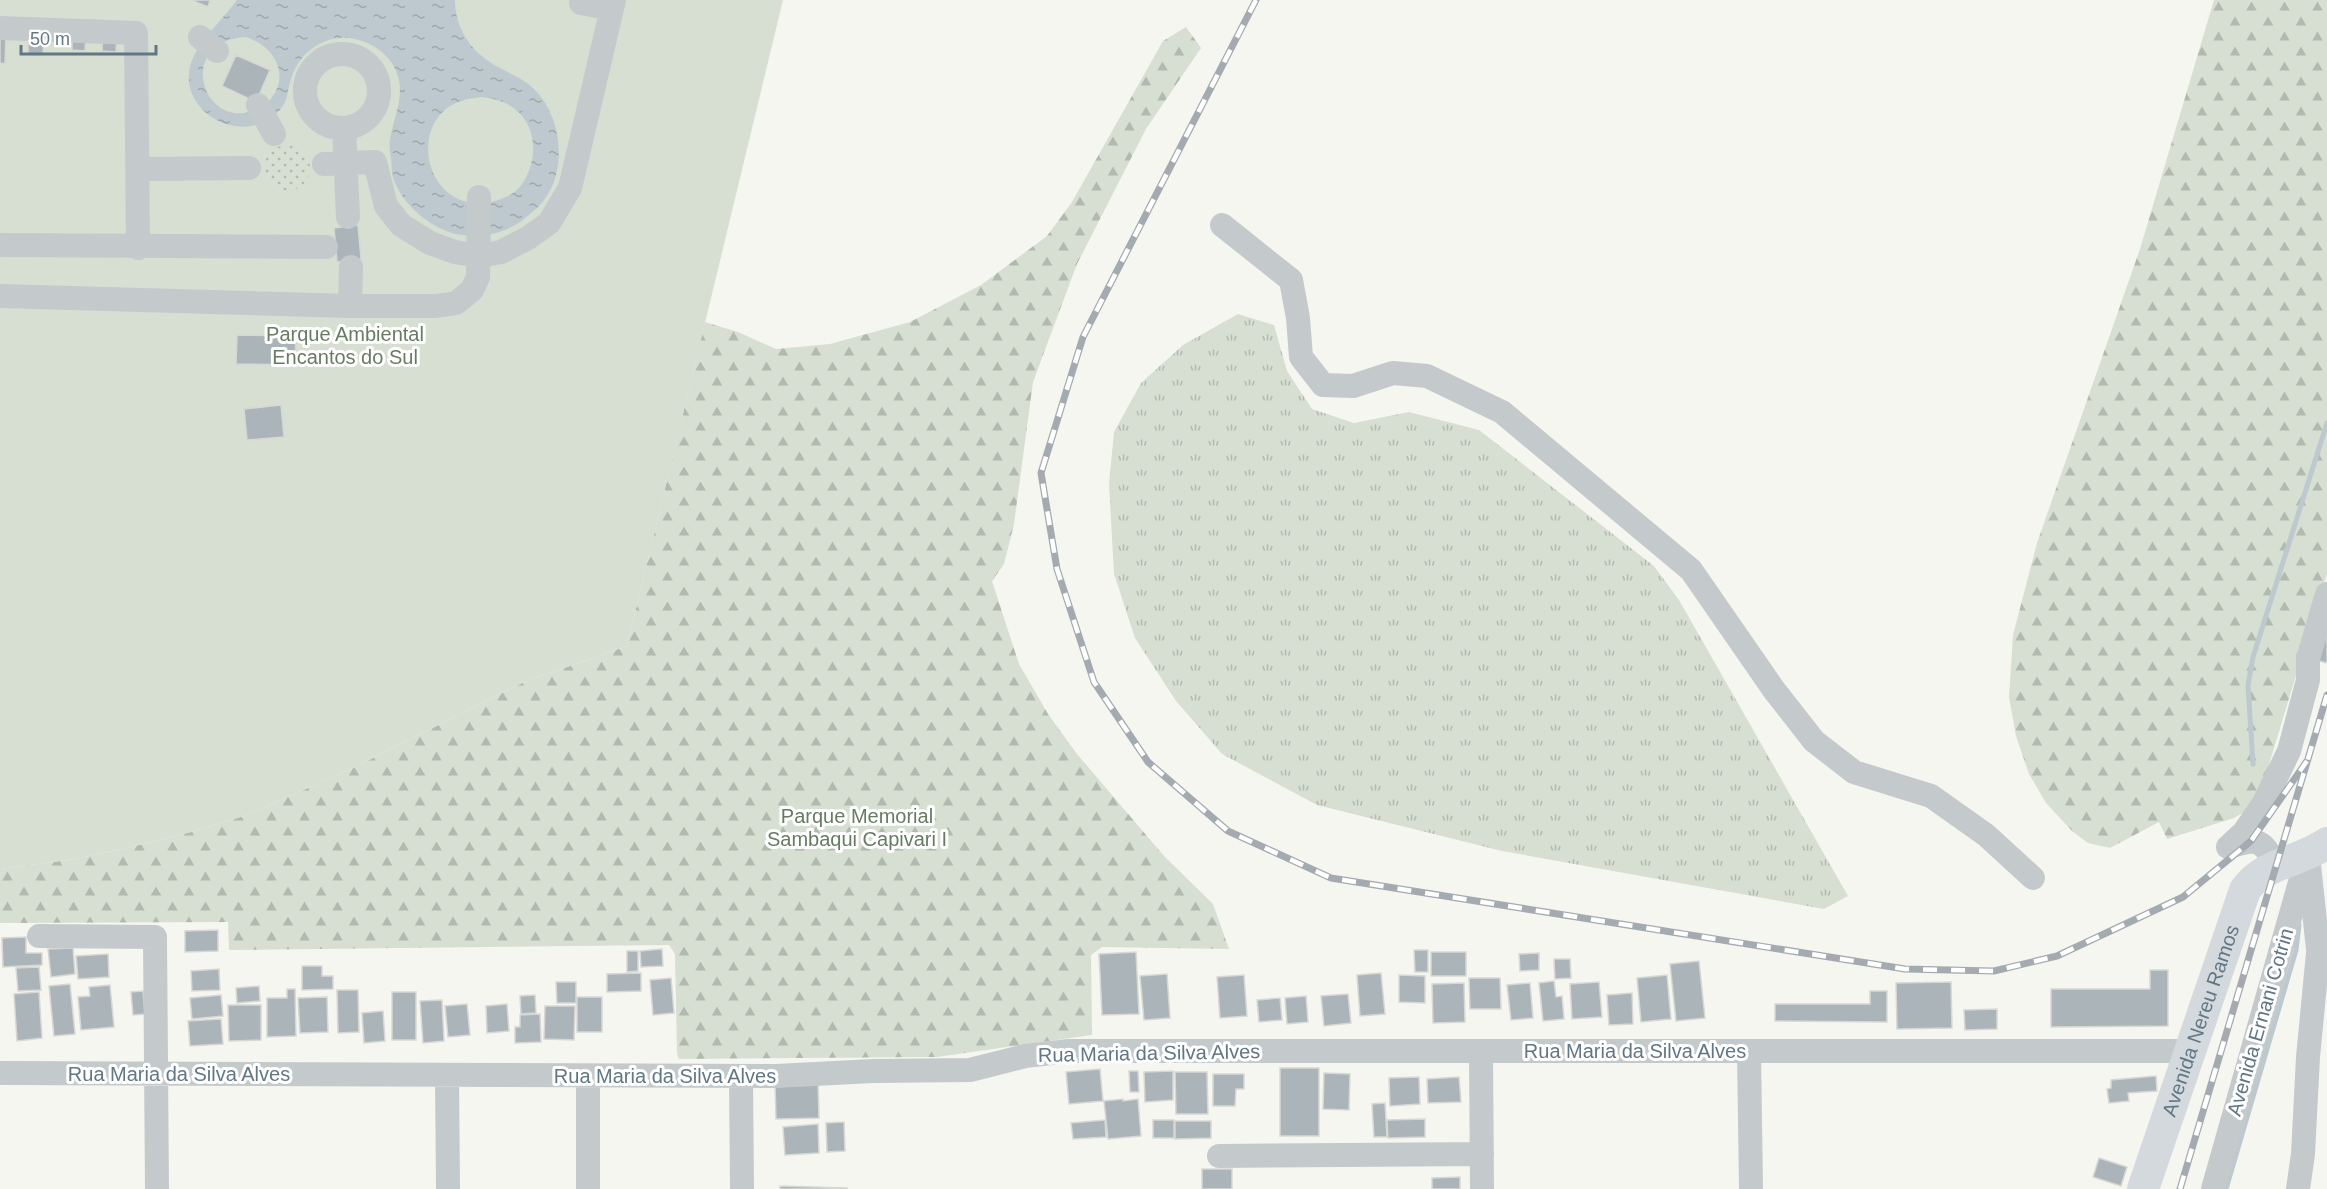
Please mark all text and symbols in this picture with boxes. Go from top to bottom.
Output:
scale bar [21,18,156,56]
text: 50 m [30,29,70,49]
park label: Parque Ambiental Encantos do Sul [266,323,424,368]
park label: Parque Memorial Sambaqui Capivari I [767,805,947,850]
street label: Avenida Nereu Ramos [2158,922,2243,1119]
street label: Avenida Ernani Cotrin [2223,926,2297,1118]
street label: Rua Maria da Silva Alves [1038,1040,1260,1066]
street label: Rua Maria da Silva Alves [1524,1040,1746,1062]
street label: Rua Maria da Silva Alves [68,1063,290,1085]
street label: Rua Maria da Silva Alves [554,1065,776,1087]

